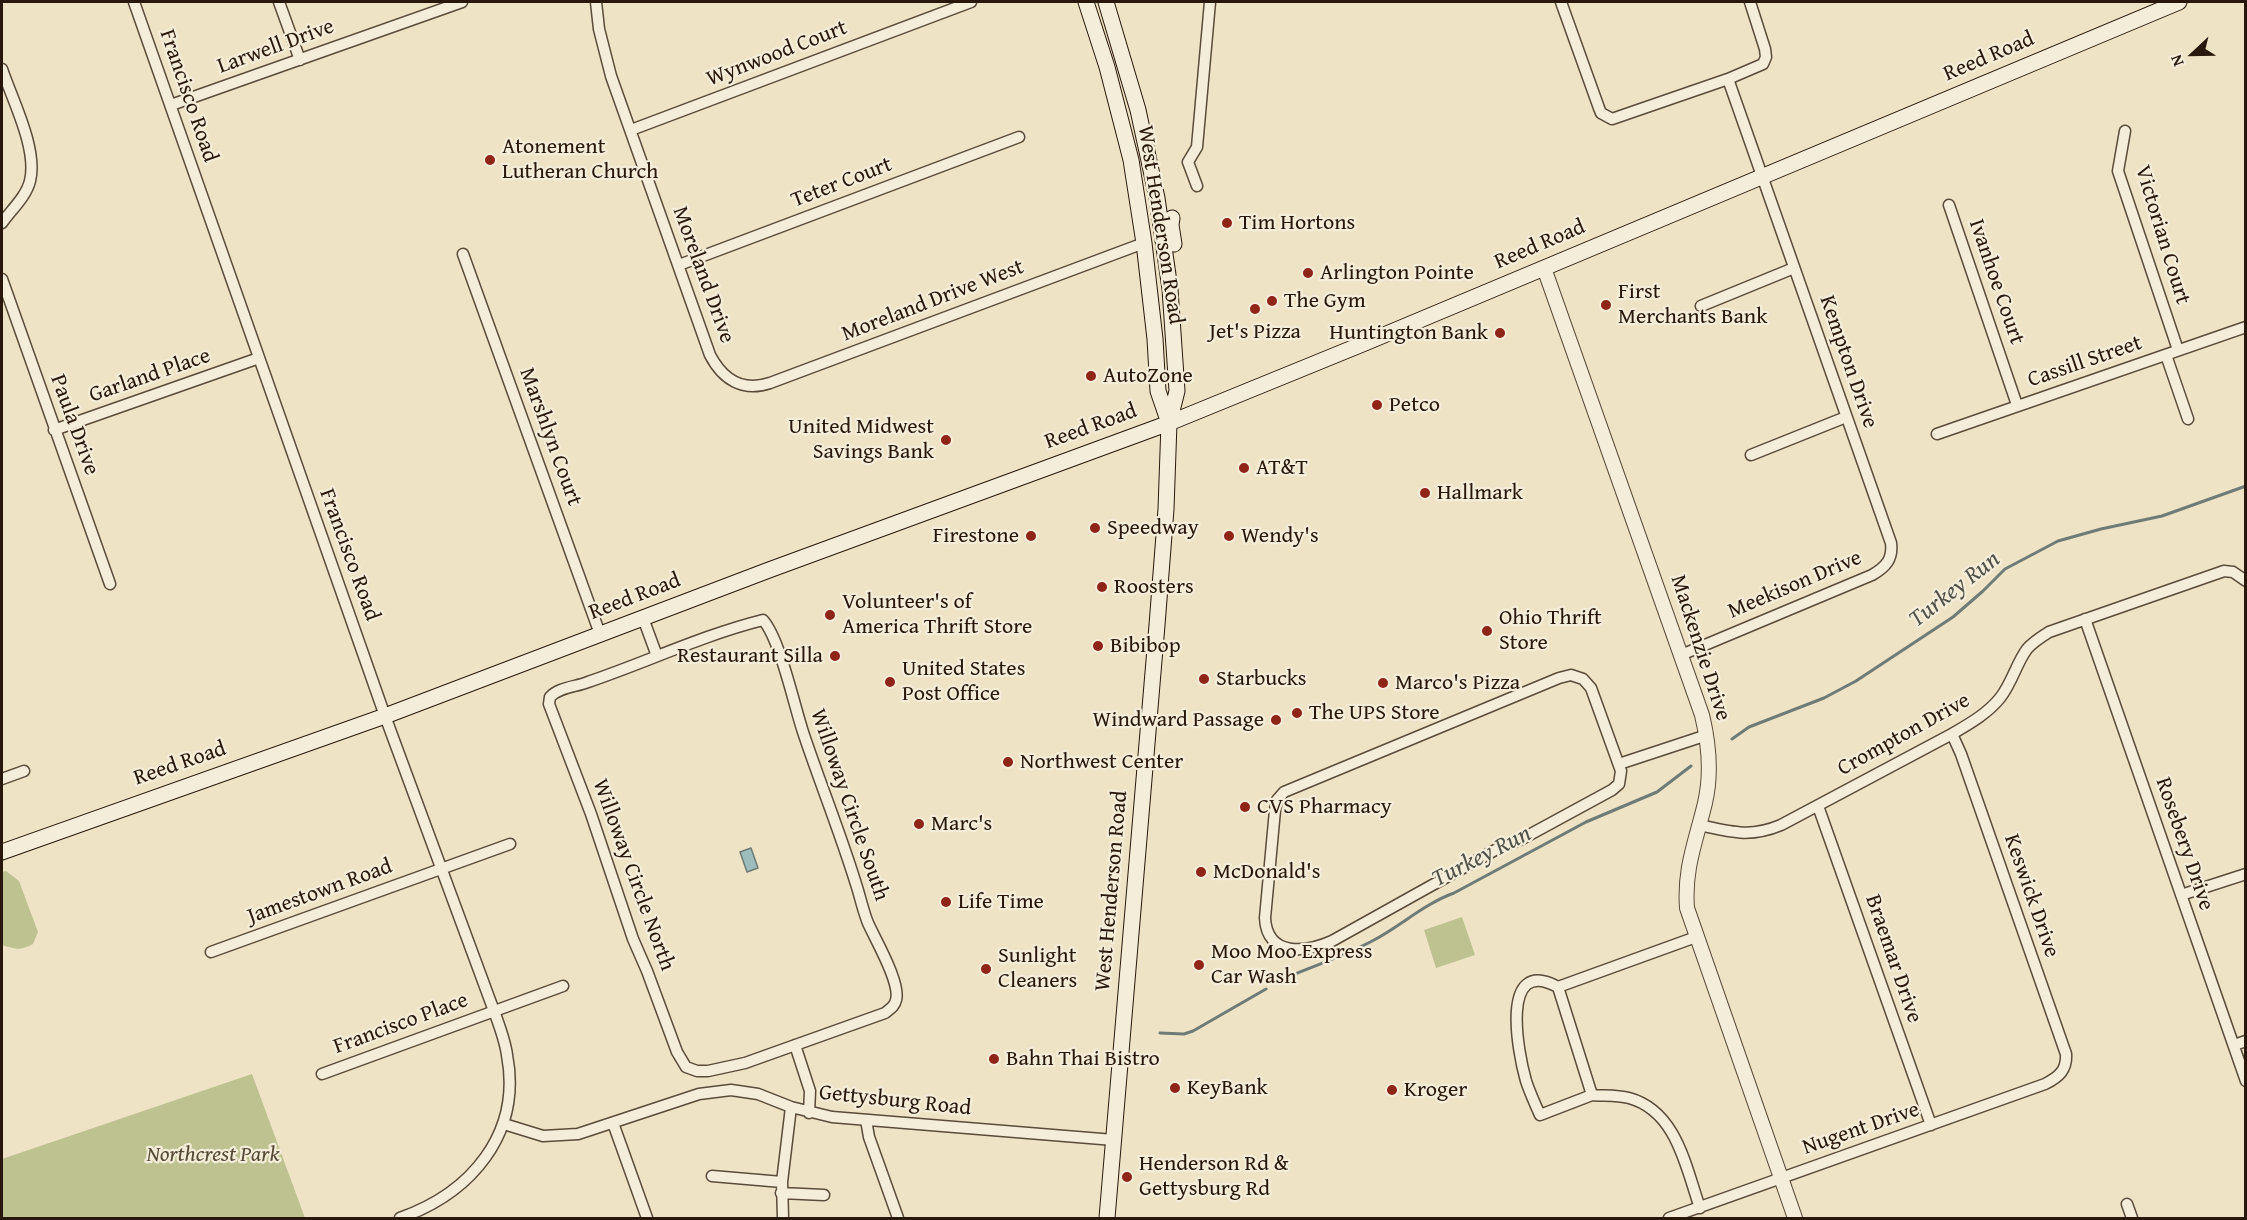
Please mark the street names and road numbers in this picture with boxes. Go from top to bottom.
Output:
street label: Larwell Drive [214,14,338,80]
street label: Wynwood Court [703,15,851,93]
street label: Francisco Road [153,26,223,166]
street label: Reed Road [1940,26,2038,88]
street label: West Henderson Road [1131,124,1189,326]
street label: Teter Court [788,152,896,214]
street label: Victorian Court [2128,162,2196,308]
street label: Moreland Drive [666,203,740,347]
street label: Reed Road [1491,214,1589,276]
street label: Ivanhoe Court [1962,216,2030,348]
street label: Moreland Drive West [838,254,1028,348]
street label: Kempton Drive [1813,292,1883,432]
street label: Cassill Street [2025,330,2145,394]
street label: Garland Place [86,343,214,409]
street label: Marshlyn Court [513,364,587,510]
street label: Paula Drive [44,371,104,479]
street label: Reed Road [1041,398,1141,456]
street label: Francisco Road [313,485,385,625]
street label: Meekison Drive [1724,545,1866,625]
street label: Reed Road [585,567,685,627]
street label: Mackenzie Drive [1664,572,1736,724]
street label: Crompton Drive [1833,688,1975,782]
street label: Willoway Circle South [804,706,894,904]
street label: Reed Road [130,736,230,792]
street label: Rosebery Drive [2149,774,2219,914]
street label: Willoway Circle North [586,776,680,974]
street label: West Henderson Road [1090,790,1134,992]
street label: Keswick Drive [1998,831,2064,961]
street label: Jamestown Road [244,854,396,930]
street label: Braemar Drive [1859,892,1927,1026]
street label: Francisco Place [330,987,472,1061]
street label: Gettysburg Road [818,1080,972,1122]
street label: Nugent Drive [1799,1097,1923,1161]

